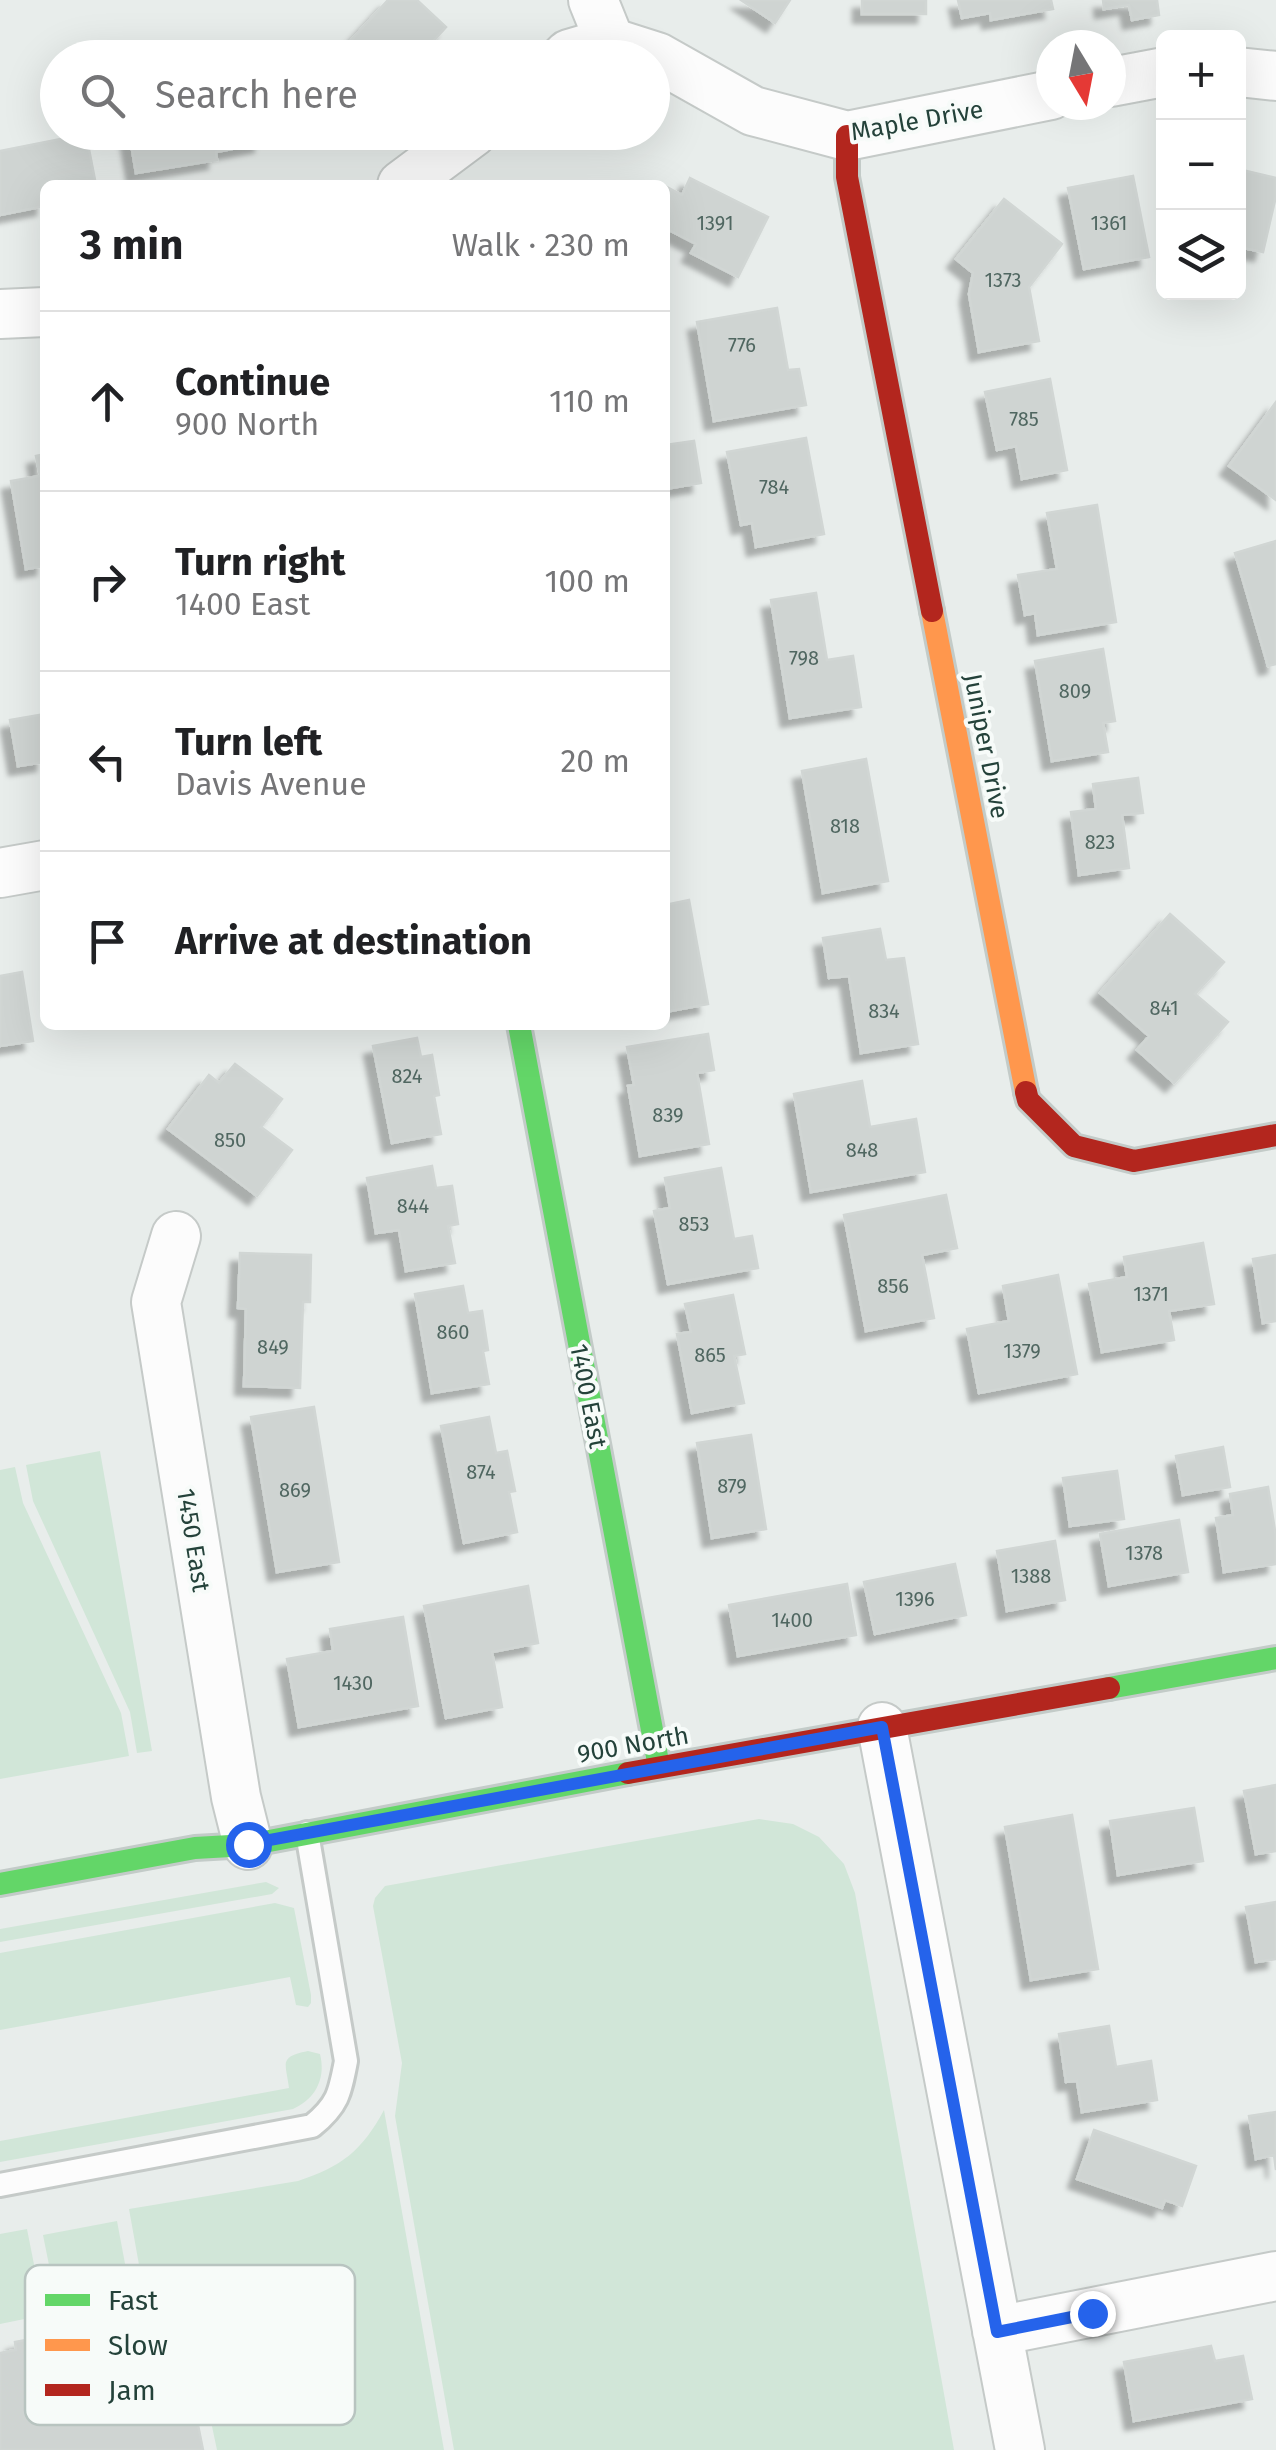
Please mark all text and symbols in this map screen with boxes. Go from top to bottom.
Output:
north arrow [1036,30,1126,120]
map controls [1156,30,1246,300]
button: + [1156,30,1246,120]
search box [40,40,670,150]
icon: search [75,68,130,123]
text: Search here [155,72,358,118]
street label: Maple Drive [849,95,986,147]
button: − [1156,120,1246,210]
button: layers [1156,210,1246,300]
house number: 1391 [696,211,734,235]
house number: 1361 [1091,211,1127,235]
text: 3 min [80,220,183,270]
text: Walk · 230 m [452,226,630,264]
house number: 1373 [984,268,1022,292]
house number: 776 [728,333,756,357]
text: Continue [175,359,330,405]
icon: ahead [80,374,135,429]
text: 110 m [549,382,630,420]
text: 900 North [175,405,319,443]
house number: 785 [1009,407,1039,431]
house number: 784 [759,475,789,499]
text: Turn right [175,539,345,585]
icon: right [80,554,135,609]
text: 100 m [545,562,630,600]
text: 1400 East [175,585,310,623]
house number: 798 [789,646,819,670]
street label: Juniper Drive [957,671,1015,821]
house number: 809 [1059,679,1091,703]
text: Turn left [175,719,322,765]
icon: left [80,734,135,789]
text: 20 m [560,742,630,780]
text: Davis Avenue [175,765,367,803]
house number: 818 [830,814,860,838]
house number: 823 [1085,830,1115,854]
icon: arrive [80,914,135,969]
text: Arrive at destination [175,918,532,964]
house number: 841 [1149,996,1179,1020]
house number: 834 [868,999,900,1023]
house number: 824 [392,1064,423,1088]
house number: 839 [652,1103,684,1127]
house number: 850 [214,1128,246,1152]
house number: 848 [846,1138,878,1162]
house number: 844 [397,1194,430,1218]
house number: 853 [679,1212,709,1236]
house number: 856 [877,1274,909,1298]
house number: 1371 [1133,1282,1169,1306]
house number: 860 [437,1320,469,1344]
house number: 849 [257,1335,289,1359]
house number: 1379 [1003,1339,1041,1363]
street label: 1400 East [563,1341,613,1452]
house number: 865 [694,1343,726,1367]
house number: 874 [466,1460,496,1484]
house number: 879 [717,1474,747,1498]
house number: 869 [279,1478,311,1502]
street label: 1450 East [170,1486,216,1595]
house number: 1378 [1125,1541,1163,1565]
house number: 1388 [1011,1564,1051,1588]
house number: 1396 [895,1587,935,1611]
house number: 1400 [771,1608,813,1632]
house number: 1430 [333,1671,373,1695]
street label: 900 North [575,1720,691,1770]
route start [226,1822,272,1868]
legend [25,2265,355,2425]
text: Fast [108,2284,159,2317]
route end [1070,2291,1116,2337]
text: Slow [108,2329,168,2362]
text: Jam [108,2374,156,2407]

